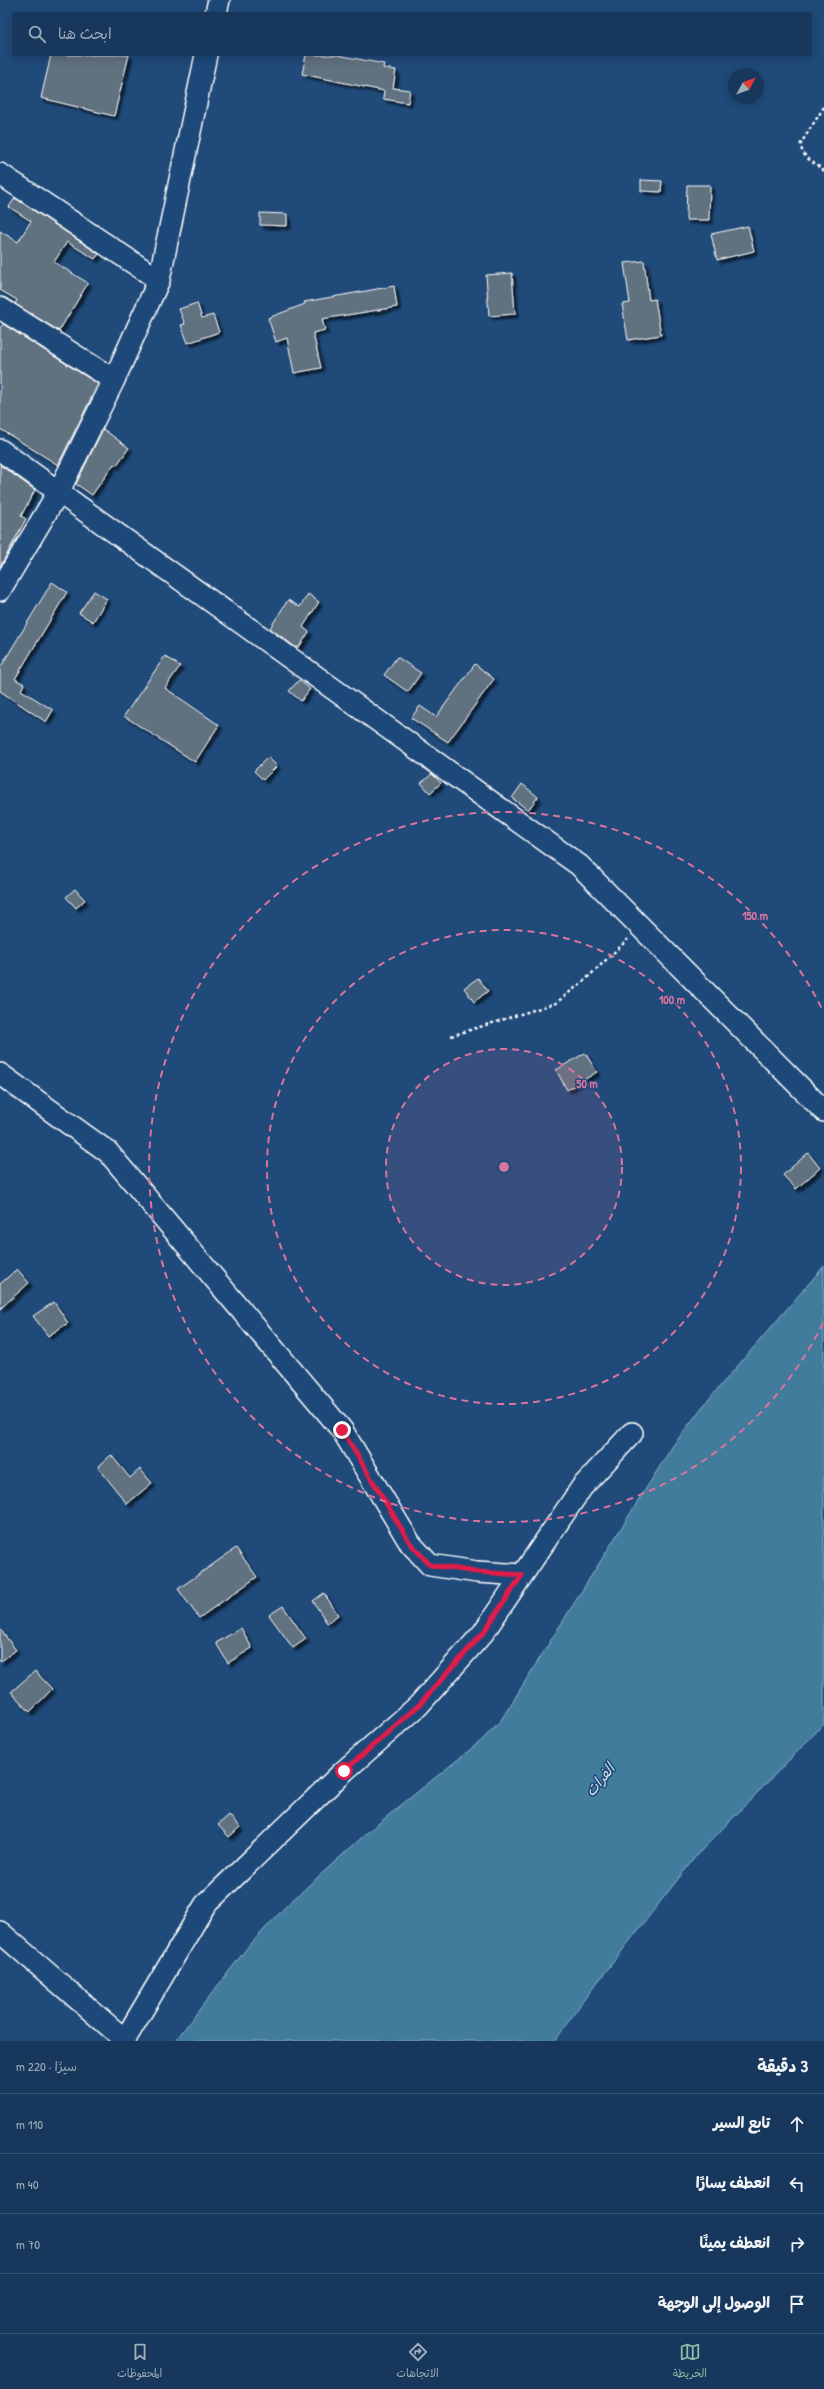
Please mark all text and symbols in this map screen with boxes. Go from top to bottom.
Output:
search box [12,12,812,56]
icon: search [26,23,48,45]
text: ابحث هنا [58,23,112,44]
north arrow [728,68,764,104]
text: 150 m [742,907,768,924]
text: 100 m [659,991,685,1008]
text: 50 m [576,1075,598,1092]
centre of rings [497,1160,511,1174]
route end [333,1421,351,1439]
water label: الفرات [580,1757,621,1801]
route start [335,1762,353,1780]
text: 3 دقيقة [757,2054,808,2077]
text: سيرًا · 220 m [16,2057,77,2075]
text: تابع السير [713,2112,770,2133]
icon: ahead [786,2113,808,2135]
text: 110 m [16,2115,43,2133]
text: انعطف يسارًا [696,2172,770,2193]
icon: left [786,2173,808,2195]
text: 40 m [16,2175,39,2193]
text: انعطف يمينًا [700,2232,770,2253]
icon: right [786,2233,808,2255]
text: 70 m [16,2235,40,2253]
text: الوصول إلى الوجهة [658,2292,770,2313]
icon: arrive [786,2293,808,2315]
tab: المحفوظات [117,2341,162,2383]
tab: الاتجاهات [396,2341,439,2383]
tab: الخريطة [673,2341,707,2383]

